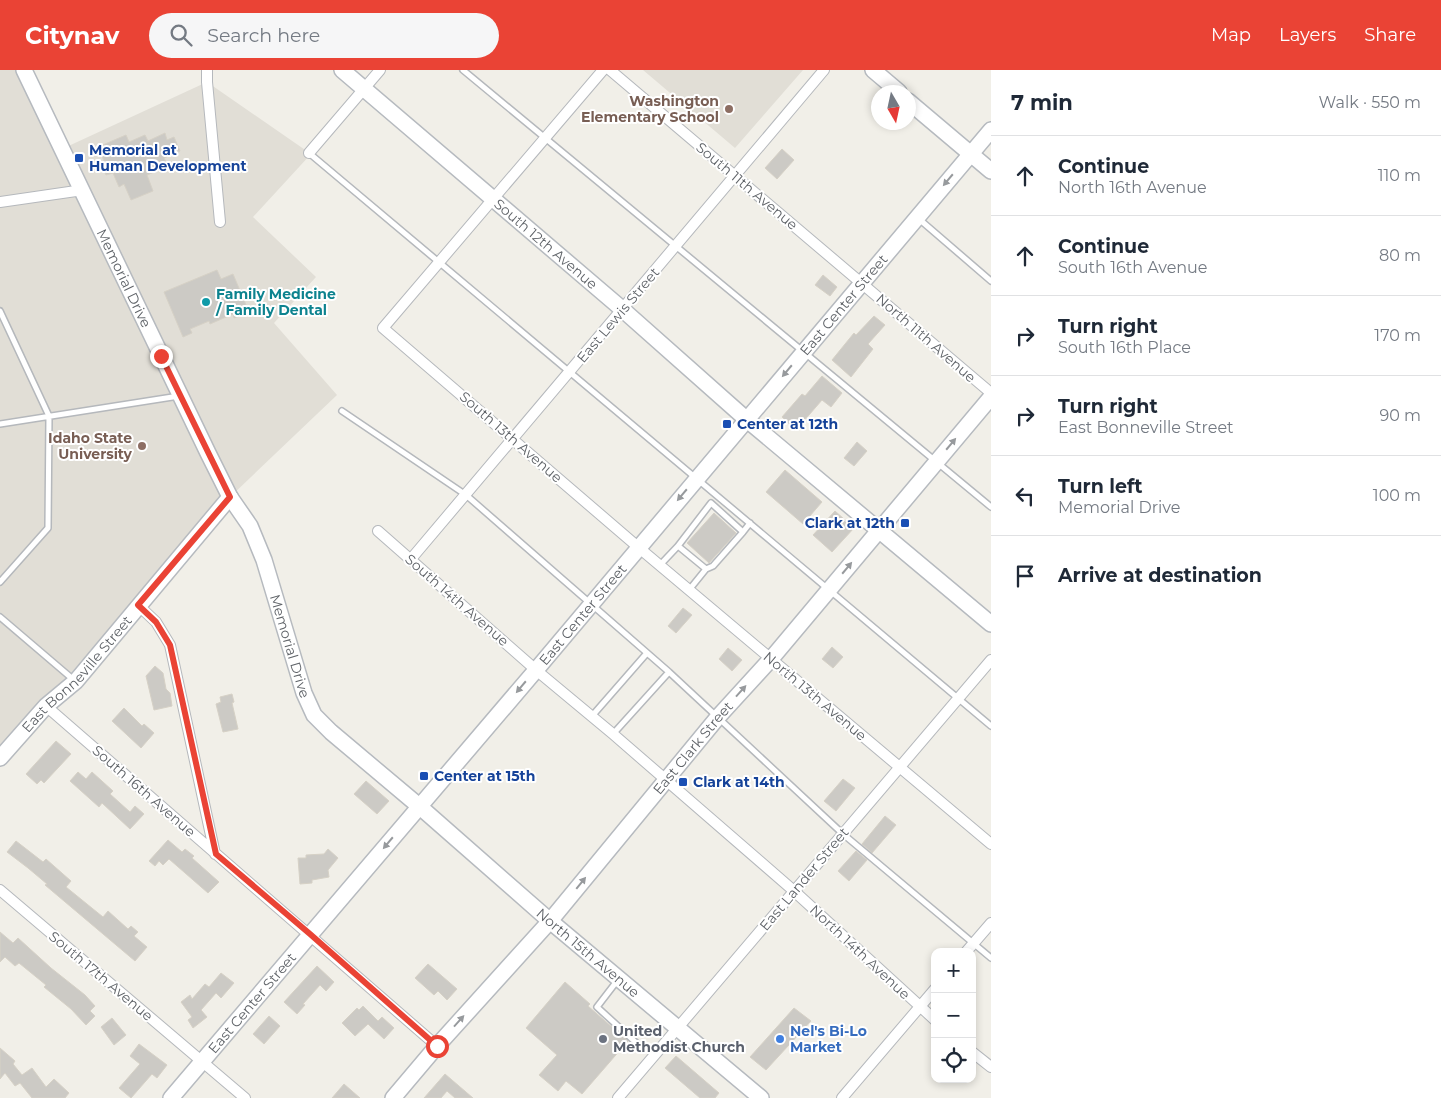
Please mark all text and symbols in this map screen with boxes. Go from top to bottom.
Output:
search box [149,13,499,58]
text: Citynav [25,21,119,50]
icon: search [167,21,195,49]
text: Search here [207,24,320,47]
text: Map [1211,24,1251,46]
text: Layers [1279,24,1336,46]
text: Share [1364,24,1416,46]
north arrow [871,85,916,130]
text: 7 min [1011,90,1073,115]
place label: Washington Elementary School [581,92,719,126]
text: Walk · 550 m [1319,93,1421,112]
marker: Washington Elementary School [723,103,735,115]
street label: South 11th Avenue [692,138,802,234]
place label: Memorial at Human Development [89,141,247,175]
marker: Memorial at Human Development [73,152,85,164]
text: Continue [1058,155,1149,178]
icon: ahead [1011,162,1039,190]
text: 110 m [1378,166,1421,185]
one-way arrow [943,174,954,187]
text: North 16th Avenue [1058,178,1207,197]
street label: South 12th Avenue [490,195,601,293]
street label: Memorial Drive [93,226,155,330]
text: Continue [1058,235,1149,258]
icon: ahead [1011,242,1039,270]
text: 80 m [1379,246,1421,265]
street label: East Center Street [796,250,892,359]
text: South 16th Avenue [1058,258,1208,277]
street label: East Lewis Street [573,263,663,366]
place label: Family Medicine / Family Dental [215,285,336,319]
street label: North 11th Avenue [872,290,980,386]
marker: Family Medicine / Family Dental [200,296,212,308]
text: Turn right [1058,315,1158,338]
icon: right [1011,322,1039,350]
text: 170 m [1374,326,1421,345]
text: South 16th Place [1058,338,1191,357]
route end [150,345,173,368]
one-way arrow [781,365,792,378]
street label: South 13th Avenue [456,387,566,487]
text: Turn right [1058,395,1158,418]
icon: right [1011,402,1039,430]
text: 90 m [1379,406,1421,425]
place label: Center at 12th [737,415,838,433]
marker: Center at 12th [721,418,733,430]
text: East Bonneville Street [1058,418,1234,437]
place label: Idaho State University [48,429,133,463]
one-way arrow [946,437,957,450]
marker: Idaho State University [136,440,148,452]
text: Turn left [1058,475,1143,498]
icon: left [1011,482,1039,510]
text: 100 m [1373,486,1421,505]
one-way arrow [676,489,687,502]
text: Memorial Drive [1058,498,1180,517]
place label: Clark at 12th [805,514,895,532]
marker: Clark at 12th [899,517,911,529]
street label: South 14th Avenue [401,550,513,650]
street label: East Center Street [535,560,631,669]
one-way arrow [841,562,852,575]
icon: arrive [1011,562,1039,590]
text: Arrive at destination [1058,564,1262,587]
street label: Memorial Drive [266,592,314,701]
street label: East Bonneville Street [18,612,136,736]
street label: North 13th Avenue [760,648,870,744]
one-way arrow [515,680,527,692]
one-way arrow [735,686,747,698]
street label: East Clark Street [649,697,737,798]
street label: South 16th Avenue [89,741,199,841]
place label: Center at 15th [434,767,535,785]
marker: Center at 15th [418,770,430,782]
place label: Clark at 14th [693,773,785,791]
marker: Clark at 14th [677,776,689,788]
street label: East Lander Street [756,823,853,934]
one-way arrow [382,837,393,850]
one-way arrow [575,877,586,890]
street label: North 14th Avenue [806,901,914,1003]
street label: North 15th Avenue [533,904,643,1001]
street label: South 17th Avenue [45,927,157,1025]
map controls [931,948,976,1083]
button: + [931,948,976,993]
street label: East Center Street [204,949,300,1057]
button: − [931,993,976,1038]
one-way arrow [454,1015,465,1028]
place label: United Methodist Church [613,1022,745,1056]
place label: Nel's Bi-Lo Market [790,1022,867,1056]
marker: United Methodist Church [597,1033,609,1045]
marker: Nel's Bi-Lo Market [774,1033,786,1045]
route start [426,1035,449,1058]
button: locate [931,1038,976,1083]

